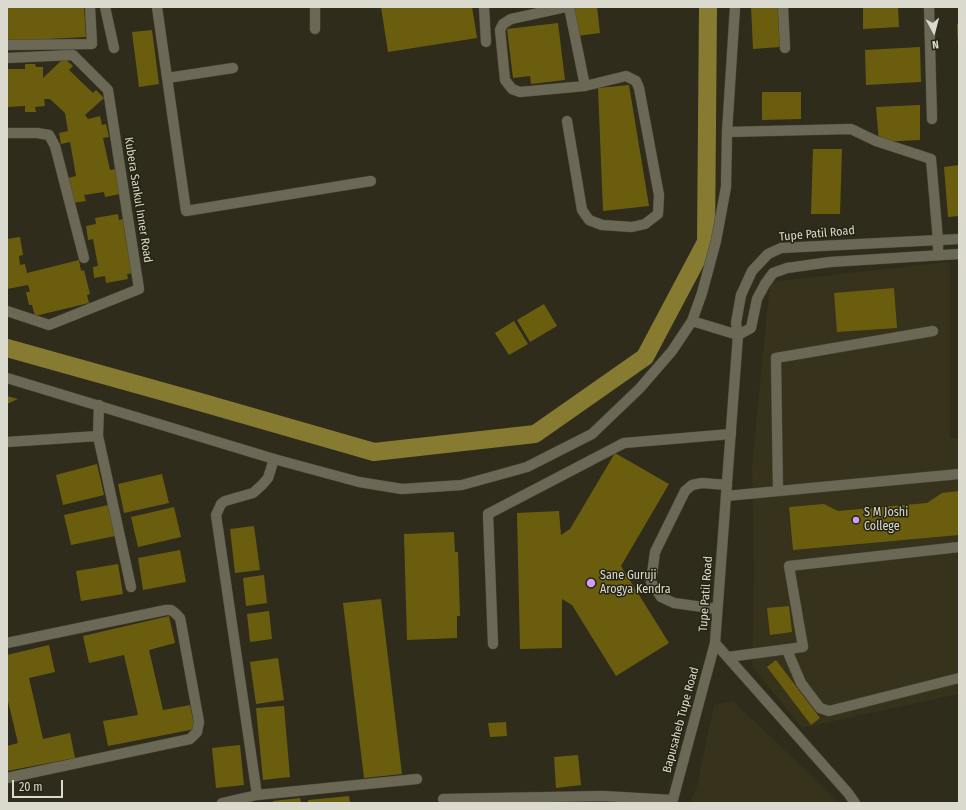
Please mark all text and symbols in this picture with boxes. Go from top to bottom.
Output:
north arrow [914,12,954,52]
text: N [931,38,940,51]
street label: Kubera Sankul Inner Road [121,136,155,264]
street label: Tupe Patil Road [779,224,855,244]
place label: S M Joshi College [864,506,908,534]
marker: S M Joshi College [851,515,861,525]
street label: Tupe Patil Road [696,556,716,632]
place label: Sane Guruji Arogya Kendra [600,569,671,597]
marker: Sane Guruji Arogya Kendra [585,577,597,589]
street label: Bapusaheb Tupe Road [660,666,702,774]
scale bar [14,772,65,798]
text: 20 m [19,780,43,794]

